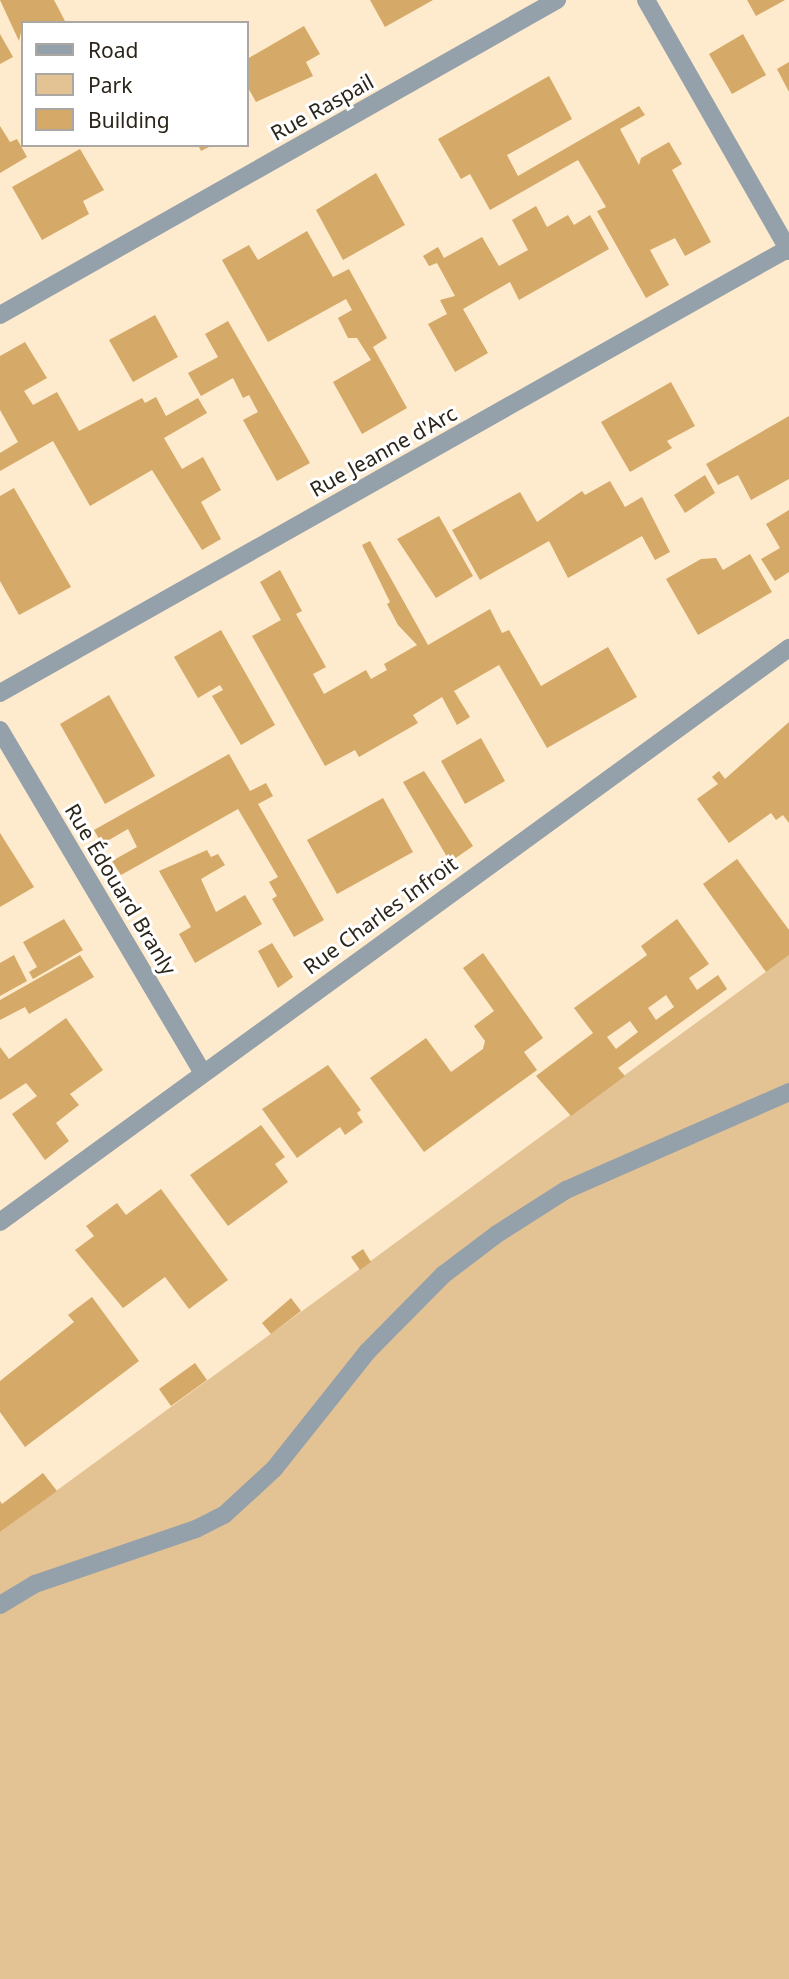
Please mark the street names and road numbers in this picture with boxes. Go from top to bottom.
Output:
street label: Rue Raspail [266,68,378,146]
street label: Rue Jeanne d'Arc [305,400,461,502]
street label: Rue Édouard Branly [60,799,182,979]
street label: Rue Charles Infroit [298,851,462,979]

